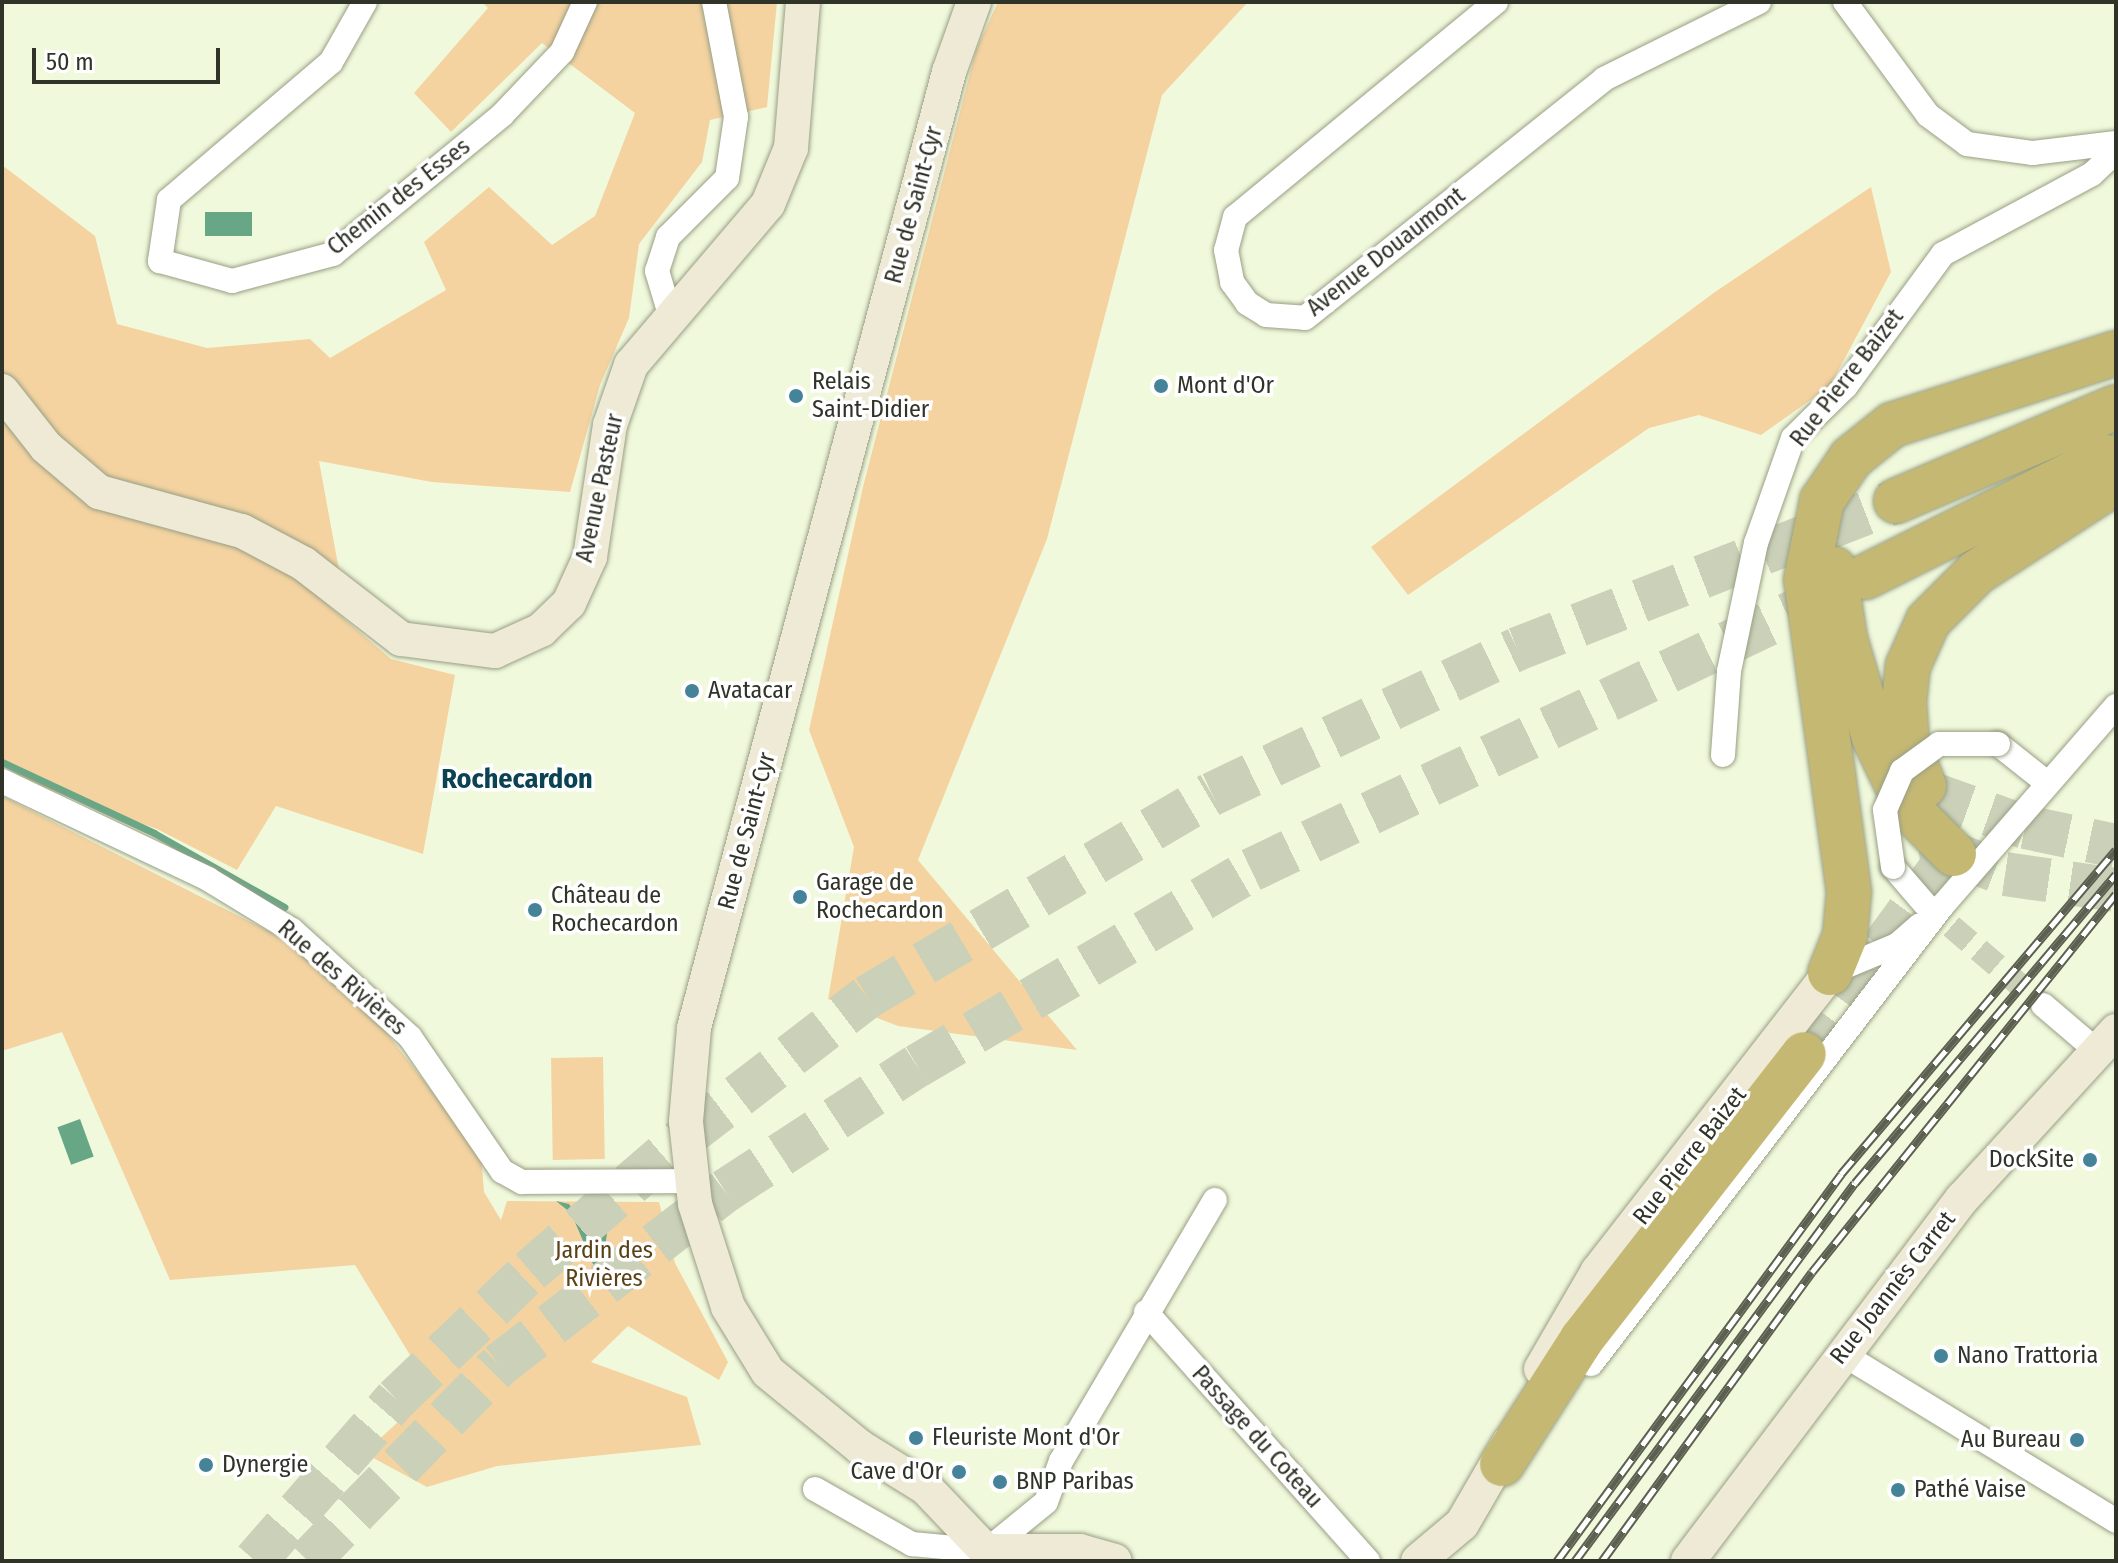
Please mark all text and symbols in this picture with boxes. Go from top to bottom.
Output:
scale bar [36,32,224,82]
text: 50 m [46,48,94,76]
street label: Rue de Saint-Cyr [879,123,949,287]
street label: Chemin des Esses [322,132,476,262]
street label: Avenue Douaumont [1301,181,1471,323]
street label: Rue Pierre Baizet [1784,303,1910,453]
place label: Relais Saint-Didier [812,368,929,424]
place label: Mont d'Or [1177,372,1274,400]
marker: Mont d'Or [1152,377,1170,395]
marker: Relais Saint-Didier [787,387,805,405]
street label: Avenue Pasteur [570,411,630,565]
place label: Avatacar [708,677,792,705]
marker: Avatacar [683,682,701,700]
street label: Rue de Saint-Cyr [712,749,782,913]
district label: Rochecardon [441,762,593,796]
place label: Garage de Rochecardon [816,869,944,925]
place label: Château de Rochecardon [551,882,679,938]
marker: Garage de Rochecardon [791,888,809,906]
marker: Château de Rochecardon [526,901,544,919]
street label: Rue des Rivières [272,914,412,1042]
street label: Rue Pierre Baizet [1627,1081,1753,1231]
place label: DockSite [1989,1146,2074,1174]
marker: DockSite [2081,1151,2099,1169]
street label: Rue Joannès Carret [1824,1206,1962,1370]
park label: Jardin des Rivières [555,1237,653,1293]
place label: Nano Trattoria [1957,1342,2098,1370]
marker: Nano Trattoria [1932,1347,1950,1365]
street label: Passage du Coteau [1185,1360,1329,1514]
place label: Fleuriste Mont d'Or [932,1424,1120,1452]
place label: Au Bureau [1961,1426,2061,1454]
marker: Fleuriste Mont d'Or [907,1429,925,1447]
marker: Au Bureau [2068,1431,2086,1449]
place label: Dynergie [222,1451,308,1479]
marker: Dynergie [197,1456,215,1474]
place label: Cave d'Or [850,1458,943,1486]
marker: Cave d'Or [950,1463,968,1481]
place label: BNP Paribas [1016,1468,1134,1496]
marker: BNP Paribas [991,1473,1009,1491]
place label: Pathé Vaise [1914,1476,2026,1504]
marker: Pathé Vaise [1889,1481,1907,1499]

